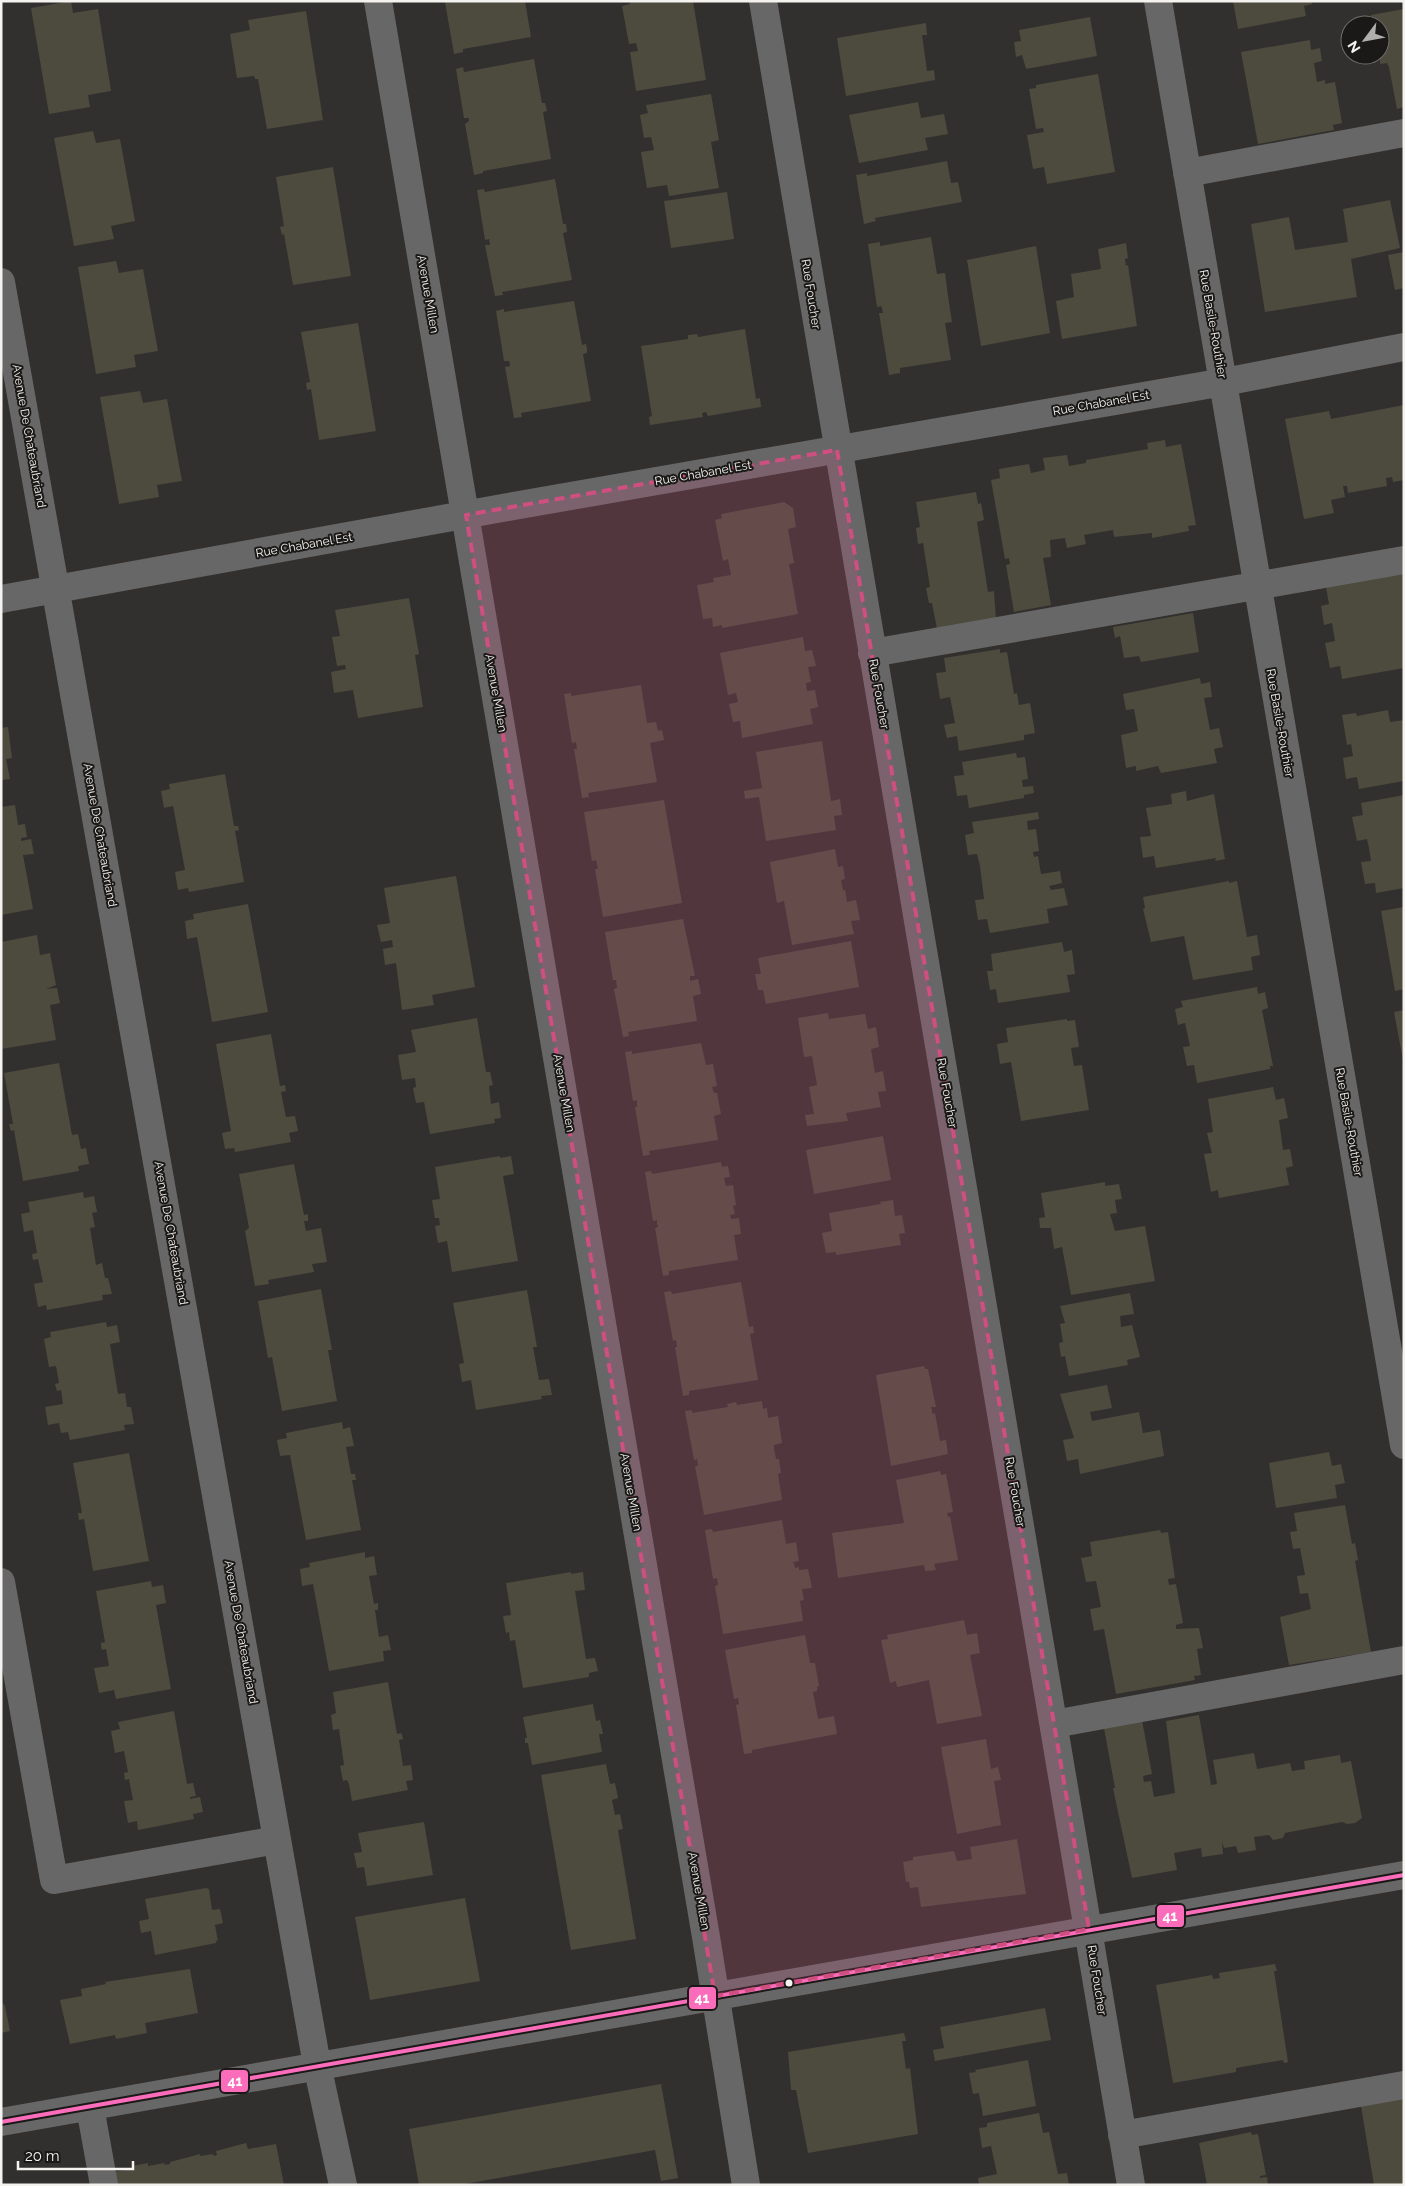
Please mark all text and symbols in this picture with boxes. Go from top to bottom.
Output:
north arrow [1340,15,1390,65]
text: N [1344,38,1364,56]
street label: Avenue Millen [414,254,442,334]
street label: Rue Foucher [799,258,824,331]
street label: Rue Basile-Routhier [1197,269,1230,380]
street label: Avenue De Chateaubriand [9,363,49,509]
street label: Rue Chabanel Est [1052,388,1150,418]
street label: Rue Chabanel Est [654,458,752,488]
street label: Rue Chabanel Est [255,530,353,560]
street label: Avenue Millen [482,653,510,733]
street label: Rue Foucher [866,658,892,731]
street label: Rue Basile-Routhier [1264,668,1297,779]
street label: Avenue De Chateaubriand [80,762,120,908]
street label: Avenue Millen [550,1053,578,1133]
street label: Rue Foucher [934,1057,960,1130]
street label: Rue Basile-Routhier [1333,1067,1366,1178]
street label: Avenue De Chateaubriand [151,1160,191,1306]
street label: Avenue Millen [617,1452,645,1532]
street label: Rue Foucher [1002,1456,1028,1529]
street label: Avenue De Chateaubriand [221,1559,261,1705]
street label: Avenue Millen [685,1851,713,1931]
line badge: 41 [1156,1904,1185,1928]
text: 41 [1163,1908,1178,1924]
street label: Rue Foucher [1085,1944,1110,2017]
unlabelled marker [784,1978,794,1988]
line badge: 41 [688,1986,717,2010]
text: 41 [695,1990,710,2006]
line badge: 41 [220,2069,249,2093]
text: 41 [228,2073,243,2089]
scale bar [18,2138,132,2170]
text: 20 m [25,2147,60,2165]

